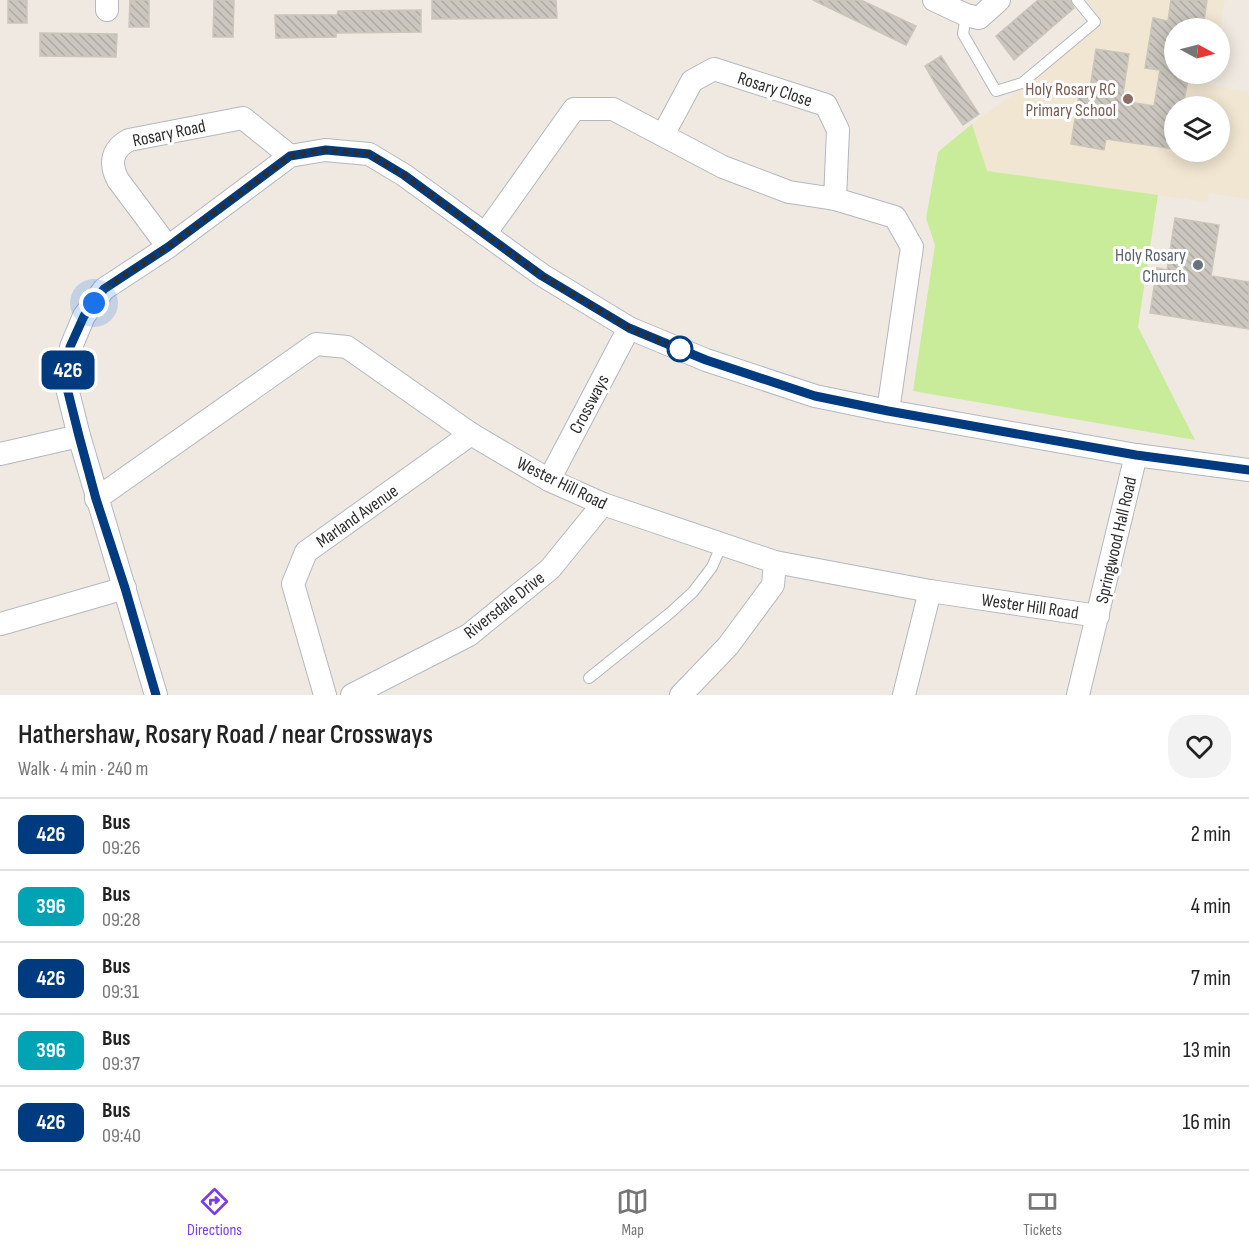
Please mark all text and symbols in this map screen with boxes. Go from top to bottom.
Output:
north arrow [1164,18,1230,84]
map controls [1164,18,1230,162]
street label: Rosary Close [735,68,815,111]
place label: Holy Rosary RC Primary School [1025,79,1116,121]
marker: Holy Rosary RC Primary School [1121,92,1135,106]
button: layers [1164,96,1230,162]
street label: Rosary Road [131,116,207,151]
place label: Holy Rosary Church [1115,245,1186,287]
marker: Holy Rosary Church [1191,258,1205,272]
your location [79,288,109,318]
unlabelled marker [667,336,693,362]
line badge: 426 [34,350,103,389]
text: 426 [54,358,82,383]
street label: Crossways [565,371,614,437]
street label: Wester Hill Road [513,453,610,514]
street label: Springwood Hall Road [1092,475,1141,606]
street label: Marland Avenue [312,481,402,552]
street label: Riversdale Drive [460,567,549,643]
street label: Wester Hill Road [980,589,1080,624]
button: heart [1168,715,1231,778]
text: Hathershaw, Rosary Road / near Crossways [18,718,433,751]
text: Walk · 4 min · 240 m [18,757,148,781]
text: Bus [102,809,131,836]
text: 2 min [1191,821,1231,848]
text: 426 [37,822,65,847]
text: 09:26 [102,836,141,860]
text: Bus [102,881,131,908]
text: 4 min [1191,893,1231,920]
text: 396 [36,894,66,919]
text: 09:28 [102,908,141,932]
text: Bus [102,953,131,980]
text: 7 min [1191,965,1231,992]
text: 426 [37,966,65,991]
text: 09:31 [102,980,139,1004]
text: Bus [102,1025,131,1052]
text: 13 min [1183,1037,1231,1064]
text: 396 [36,1038,66,1063]
text: 09:37 [102,1052,140,1076]
text: Bus [102,1097,131,1124]
text: 16 min [1183,1109,1231,1136]
text: 426 [37,1110,65,1135]
text: 09:40 [102,1124,141,1148]
tab: Directions [187,1185,242,1240]
tab: Map [616,1185,649,1240]
tab: Tickets [1023,1185,1062,1240]

